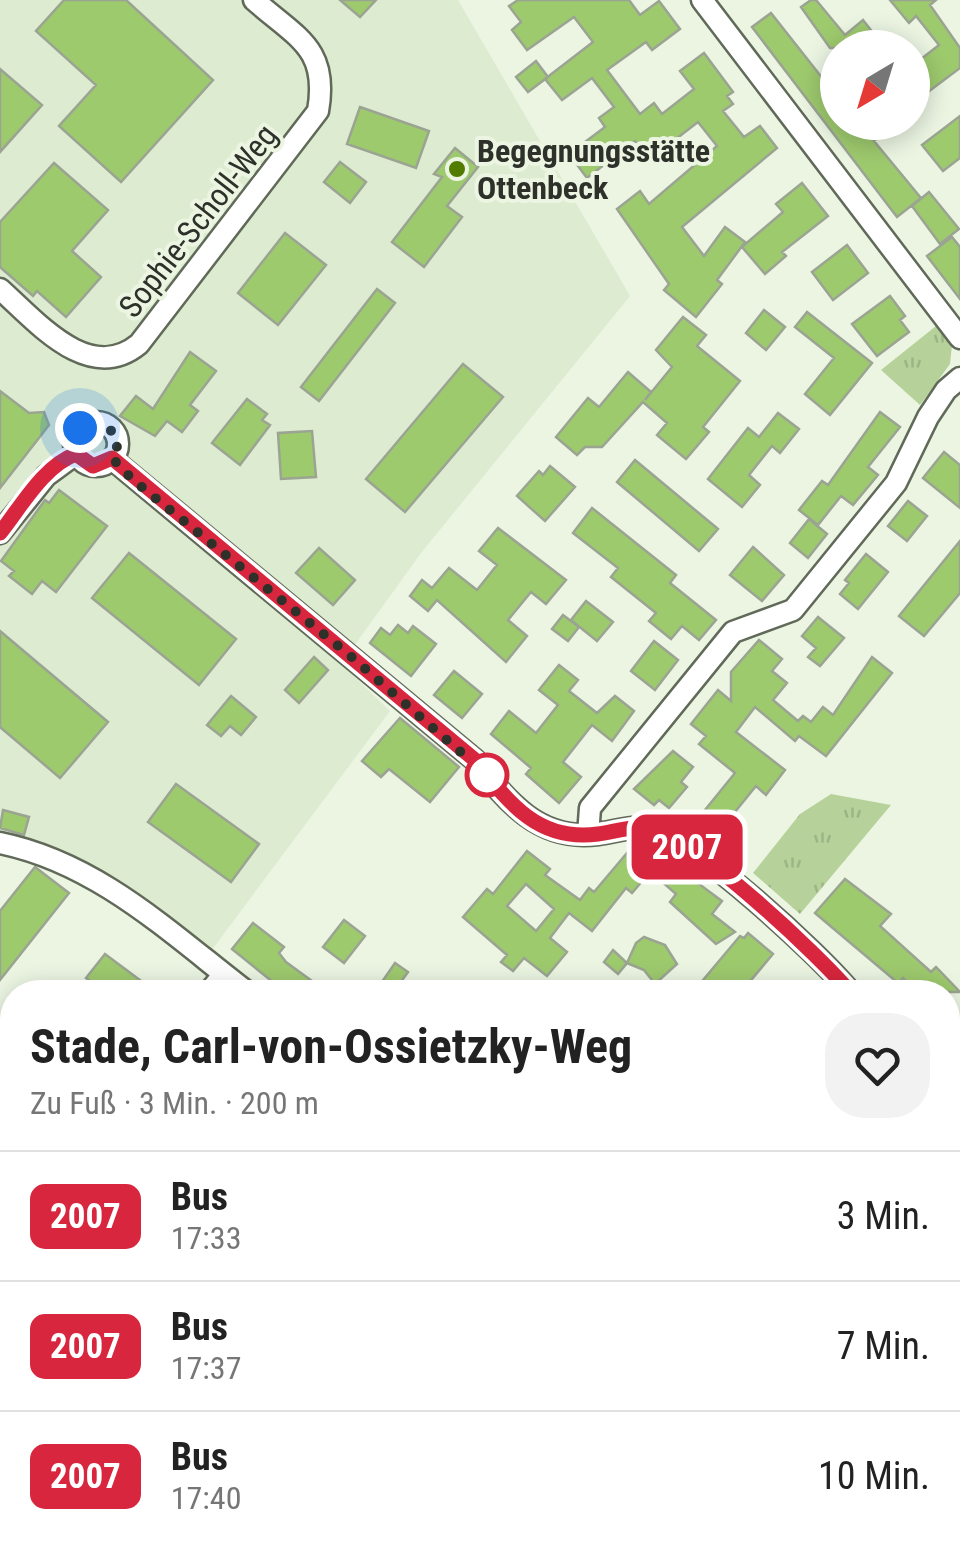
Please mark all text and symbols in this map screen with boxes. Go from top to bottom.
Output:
north arrow [820,30,930,140]
map controls [820,30,930,140]
street label: Sophie-Scholl-Weg [111,117,285,325]
place label: Begegnungsstätte Ottenbeck [477,132,710,207]
marker: Begegnungsstätte Ottenbeck [446,158,468,180]
your location [55,403,105,453]
unlabelled marker [466,754,508,796]
line badge: 2007 [617,814,757,880]
text: 2007 [652,827,722,868]
button: heart [825,1013,930,1118]
text: Stade, Carl-von-Ossietzky-Weg [30,1018,632,1075]
text: Zu Fuß · 3 Min. · 200 m [30,1084,319,1122]
text: Bus [171,1175,228,1219]
text: 3 Min. [837,1194,930,1238]
text: 2007 [50,1196,121,1237]
text: 17:33 [171,1219,241,1257]
text: Bus [171,1305,228,1349]
text: 7 Min. [837,1324,930,1368]
text: 2007 [50,1326,121,1367]
text: 17:37 [171,1349,241,1387]
text: Bus [171,1435,228,1479]
text: 10 Min. [818,1454,930,1498]
text: 2007 [50,1456,121,1497]
text: 17:40 [171,1479,241,1517]

